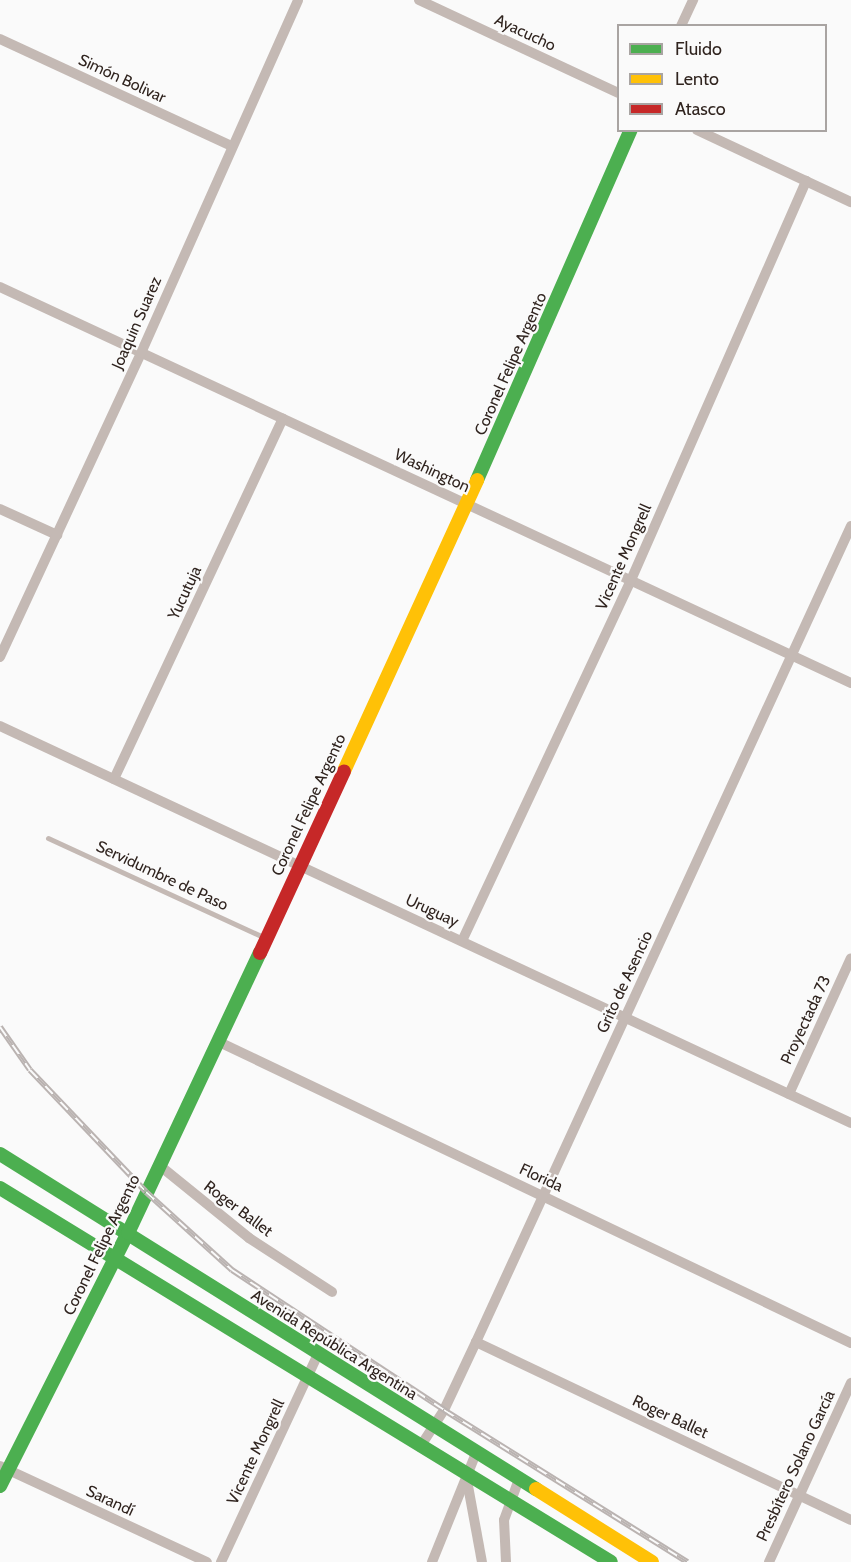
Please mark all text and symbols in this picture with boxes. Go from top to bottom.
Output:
street label: Ayacucho [491,11,559,55]
legend [617,24,827,132]
text: Fluido [675,38,722,60]
street label: Simón Bolivar [75,50,169,108]
text: Lento [675,68,719,90]
text: Atasco [675,98,726,120]
street label: Joaquin Suarez [108,274,166,372]
street label: Coronel Felipe Argento [471,290,551,438]
street label: Washington [391,445,473,497]
street label: Vicente Mongrell [592,501,656,613]
street label: Yucutuja [164,563,206,623]
street label: Coronel Felipe Argento [268,731,350,879]
street label: Servidumbre de Paso [93,837,231,915]
street label: Uruguay [402,890,462,932]
street label: Grito de Asencio [593,928,657,1036]
street label: Proyectada 73 [777,973,835,1067]
street label: Florida [516,1160,566,1196]
street label: Coronel Felipe Argento [60,1171,144,1319]
street label: Roger Ballet [200,1177,276,1241]
street label: Avenida República Argentina [247,1286,421,1404]
street label: Presbítero Solano García [753,1387,839,1545]
street label: Roger Ballet [629,1391,711,1443]
street label: Vicente Mongrell [223,1396,289,1508]
street label: Sarandí [83,1482,137,1520]

